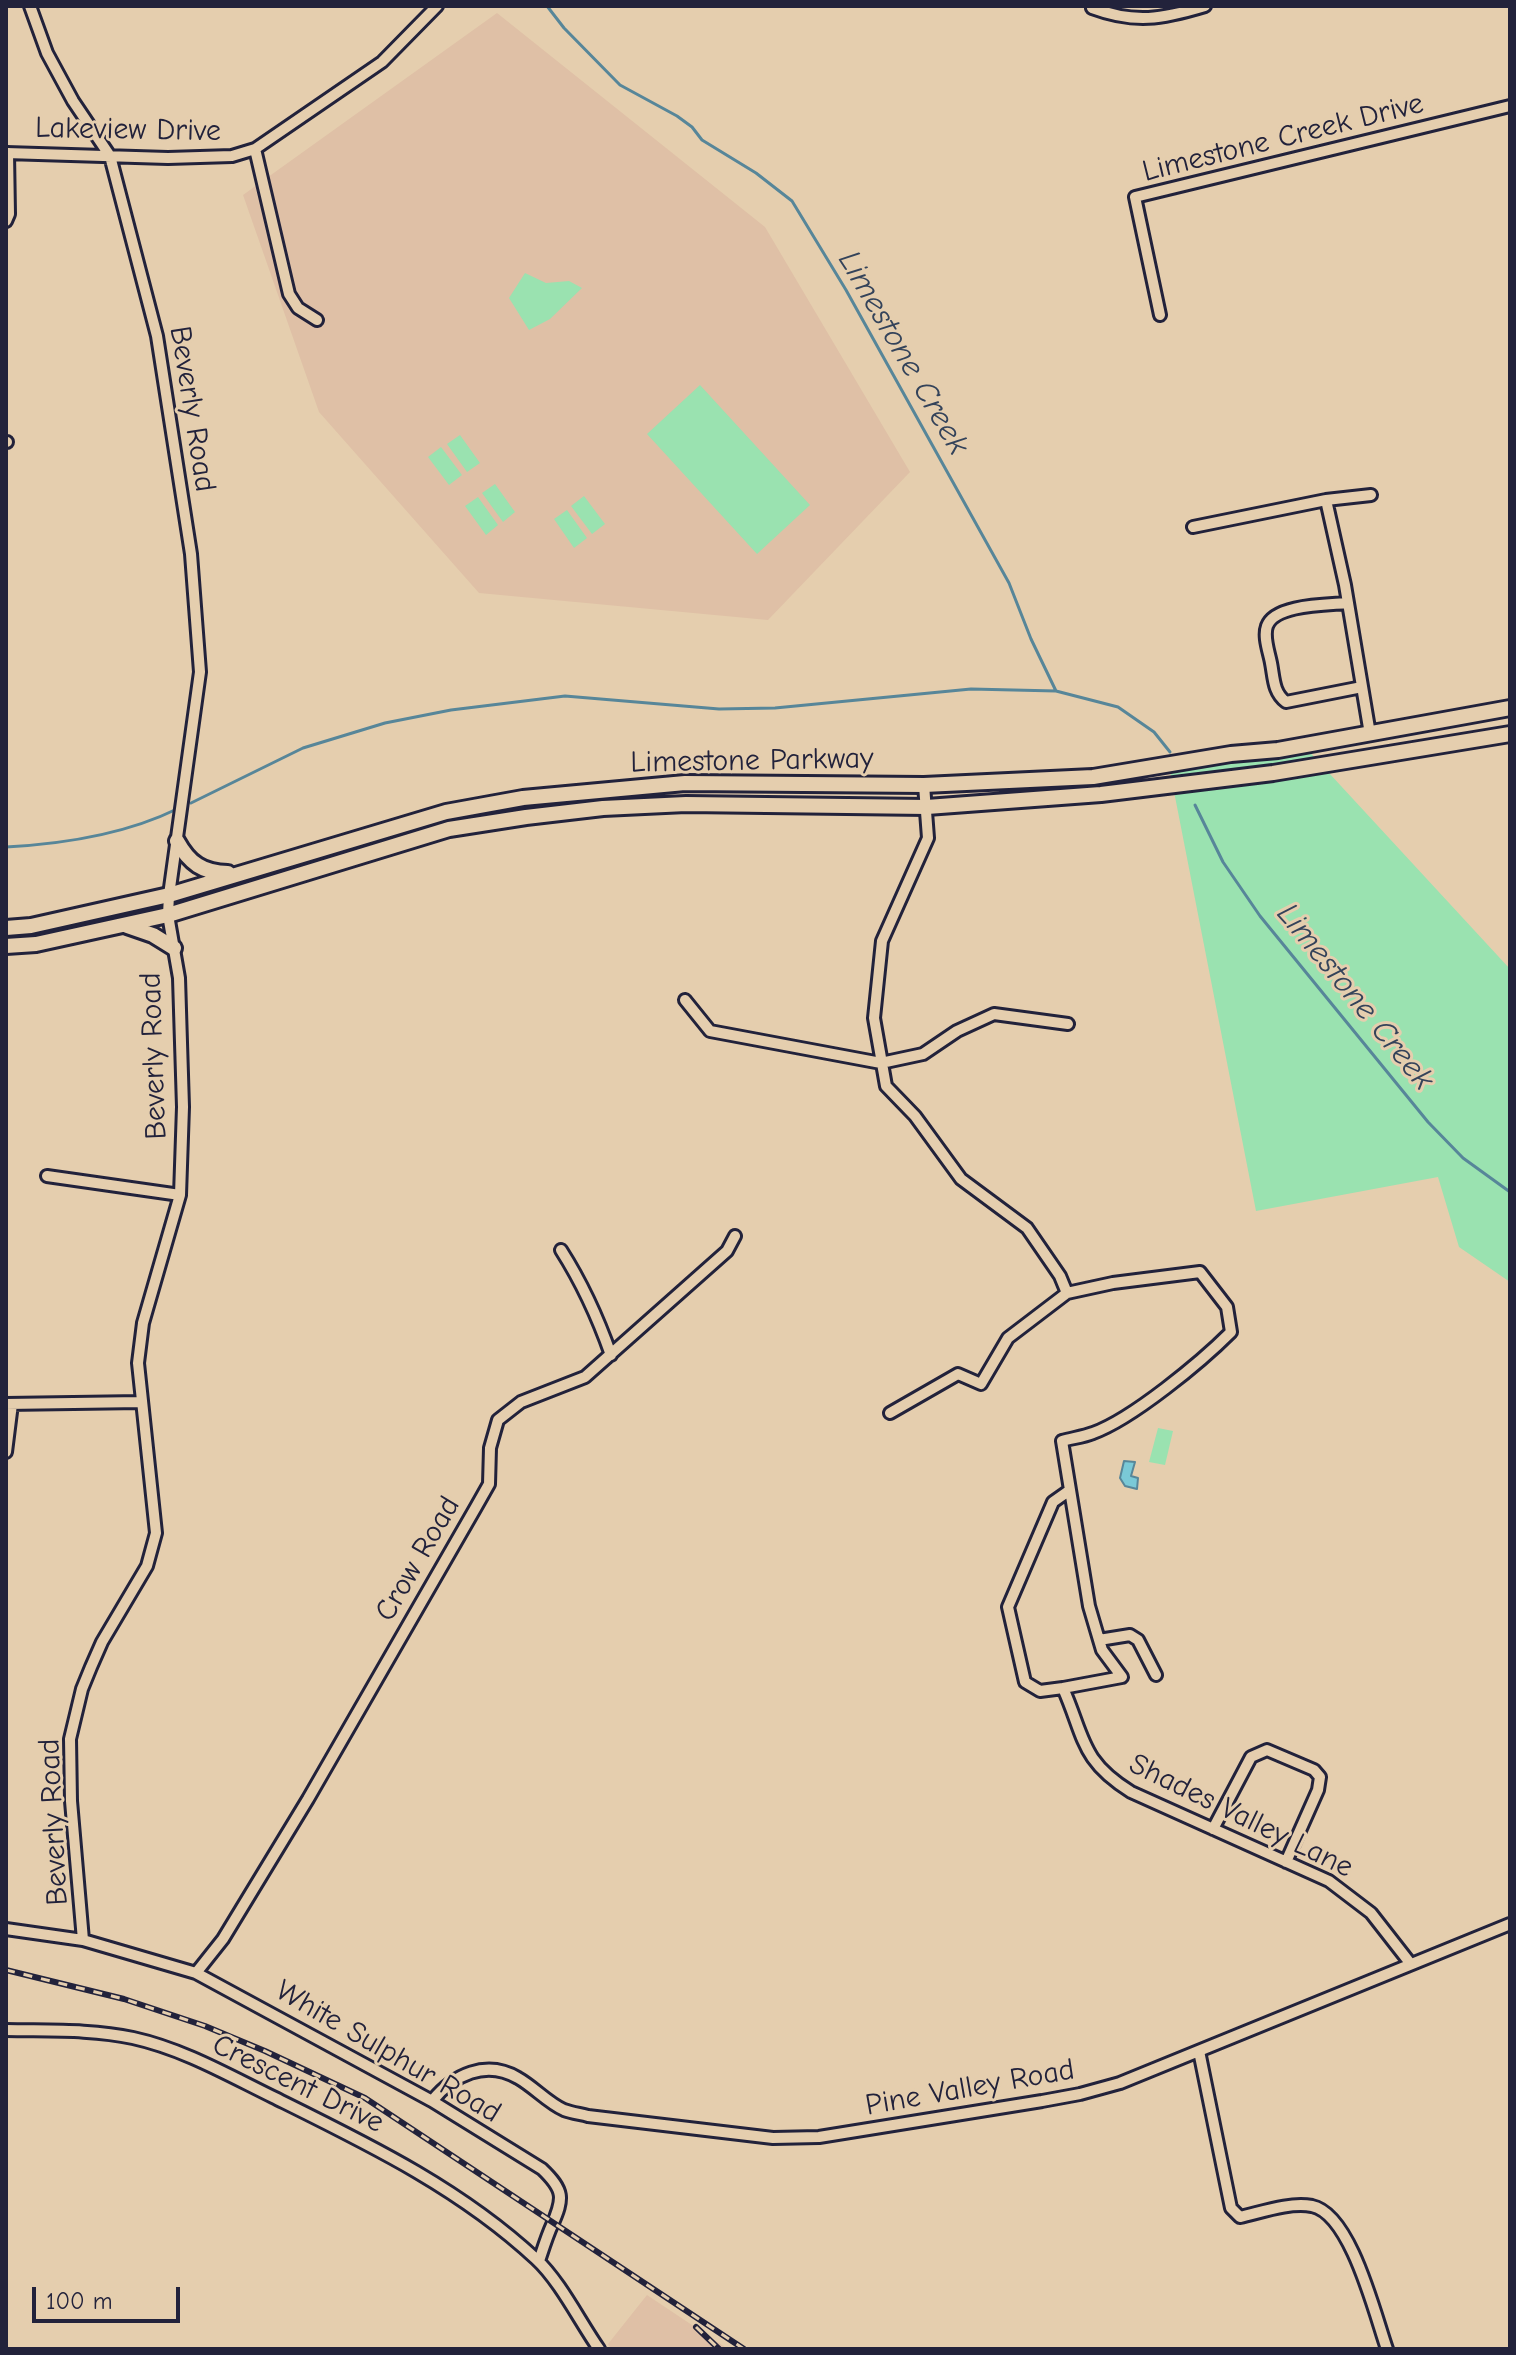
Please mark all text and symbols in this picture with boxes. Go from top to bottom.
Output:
street label: Limestone Creek Drive [1139,86,1427,190]
street label: Lakeview Drive [35,110,221,150]
water label: Limestone Creek [829,244,977,462]
street label: Beverly Road [161,324,223,494]
street label: Limestone Parkway [630,741,874,781]
water label: Limestone Creek [1268,896,1442,1098]
street label: Beverly Road [133,972,175,1140]
street label: Crow Road [368,1490,468,1628]
street label: Beverly Road [32,1738,76,1906]
street label: Shades Valley Lane [1123,1746,1359,1886]
street label: White Sulphur Road [269,1973,507,2131]
street label: Crescent Drive [206,2027,390,2141]
street label: Pine Valley Road [863,2052,1077,2124]
scale bar [36,2271,184,2321]
text: 100 m [46,2287,113,2315]

